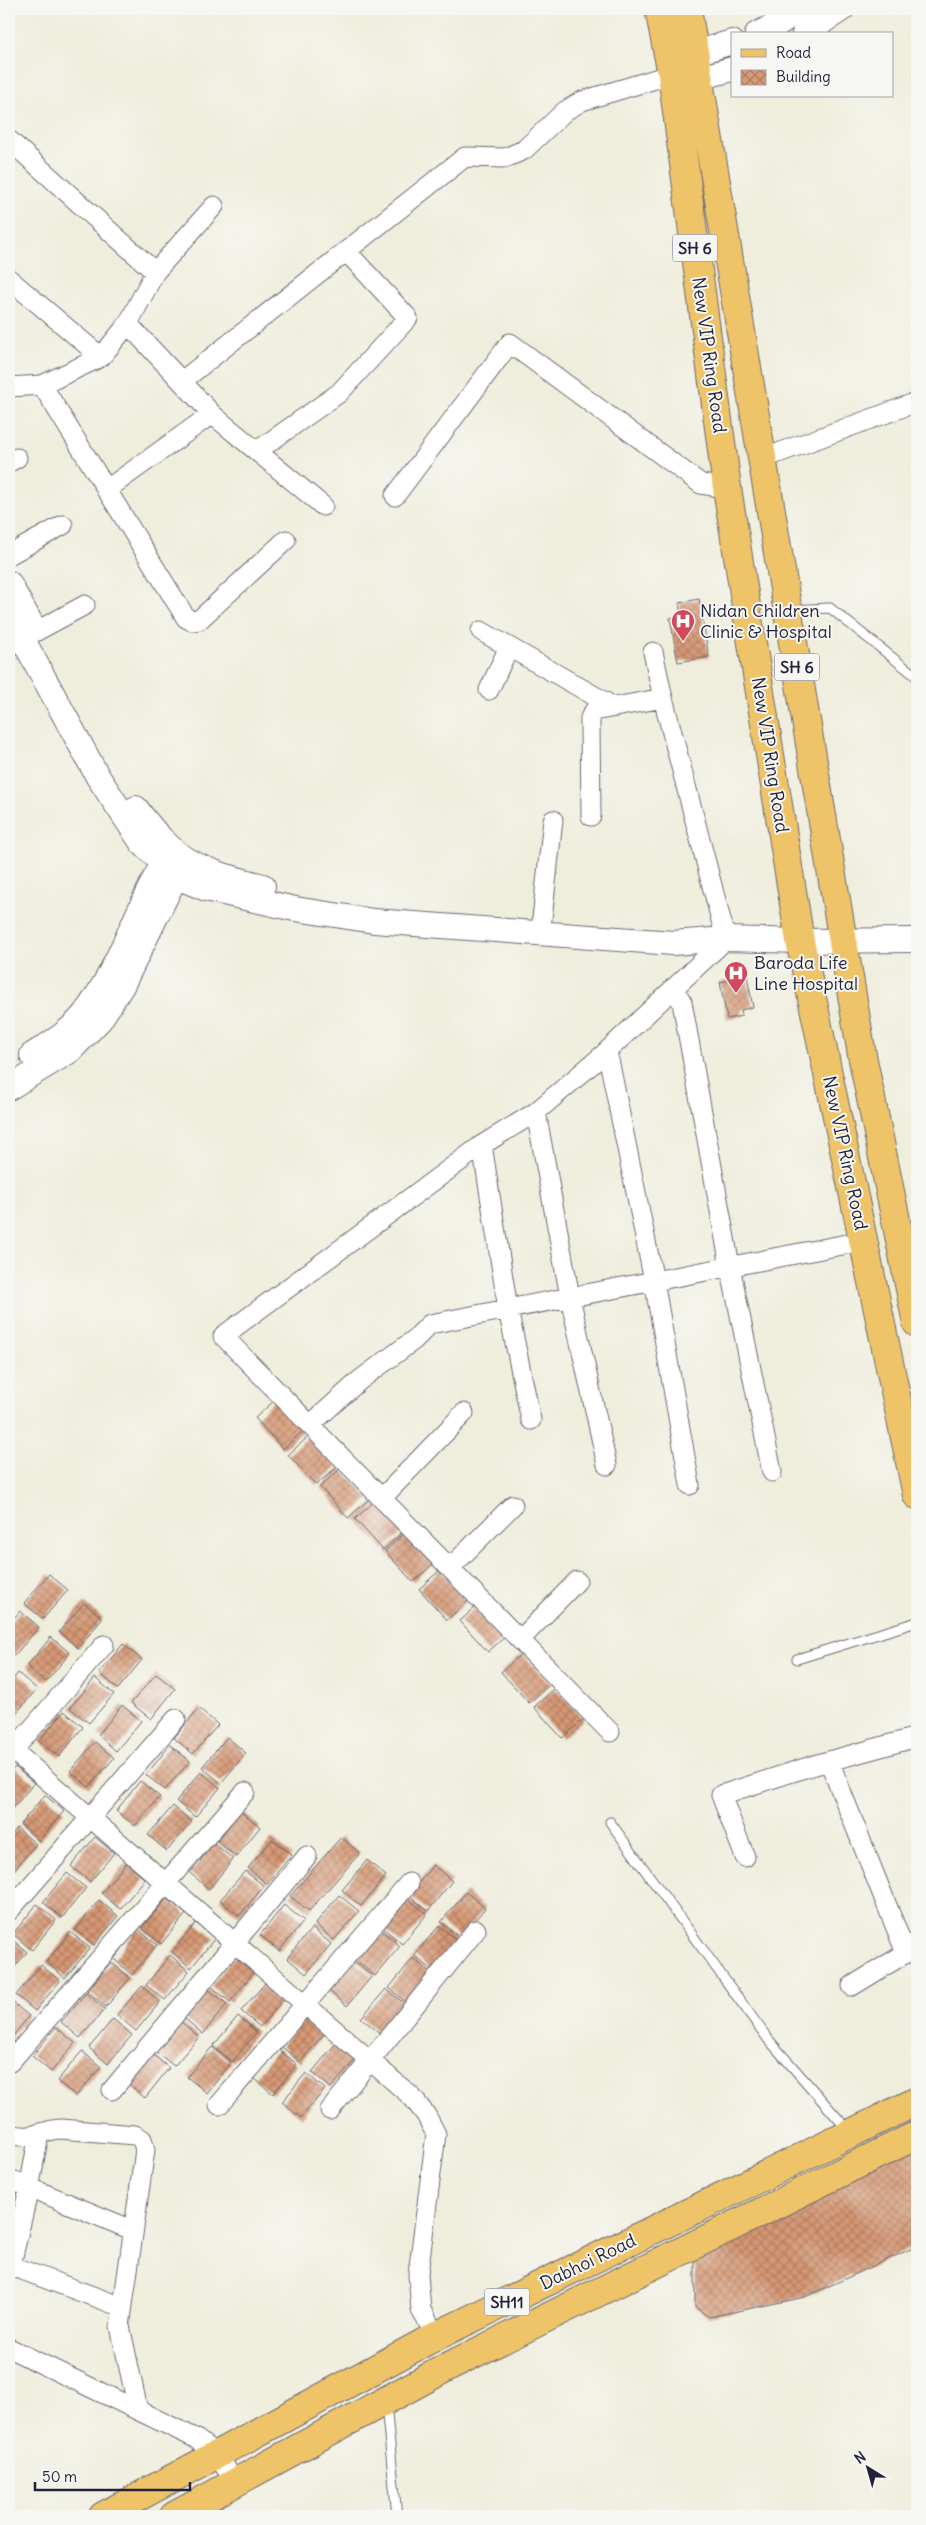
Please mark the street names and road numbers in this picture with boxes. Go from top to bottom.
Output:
road number: SH 6 [672,234,718,262]
street label: New VIP Ring Road [687,276,732,435]
road number: SH 6 [774,654,820,680]
street label: New VIP Ring Road [747,676,794,835]
street label: New VIP Ring Road [818,1074,873,1233]
street label: Dabhoi Road [536,2228,640,2295]
road number: SH11 [484,2288,530,2316]

